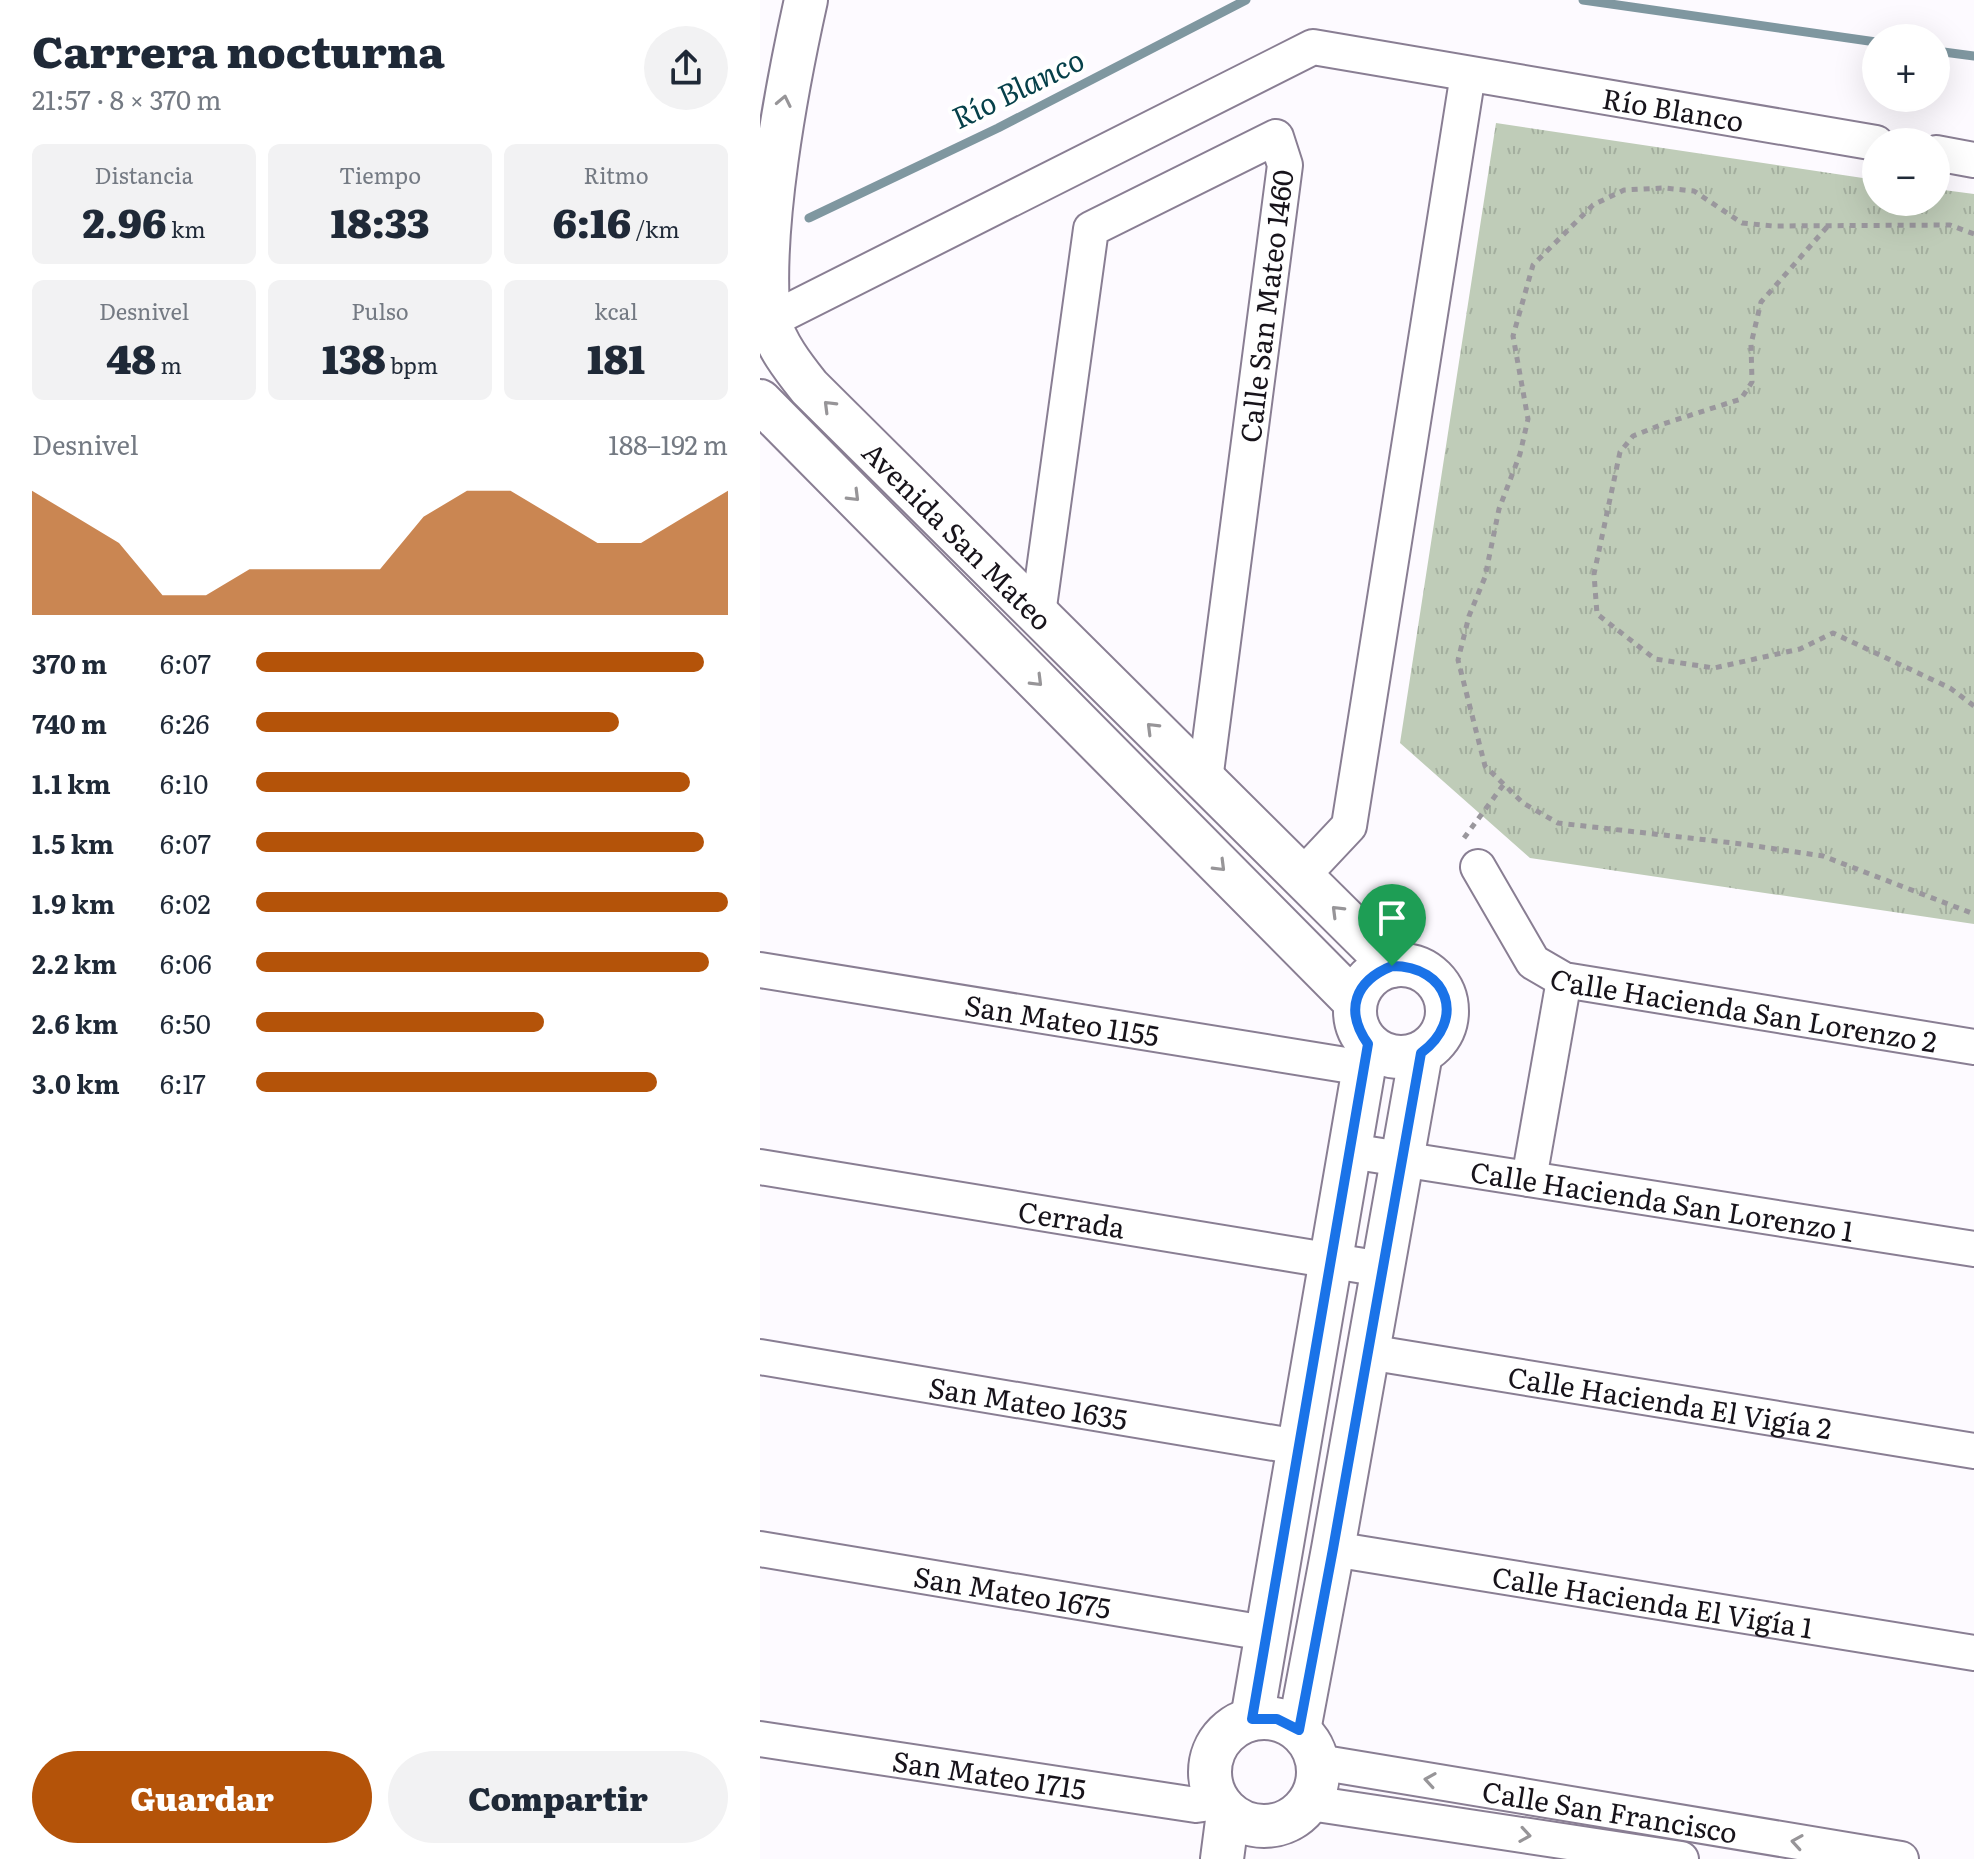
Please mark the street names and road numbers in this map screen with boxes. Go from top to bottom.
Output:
street label: Río Blanco [1599,76,1747,141]
street label: Calle San Mateo 1460 [1227,167,1303,445]
street label: Avenida San Mateo [854,431,1063,639]
street label: Calle Hacienda San Lorenzo 2 [1542,955,1940,1062]
street label: San Mateo 1155 [962,983,1162,1055]
street label: Calle Hacienda San Lorenzo 1 [1467,1149,1857,1251]
street label: Cerrada [1015,1189,1128,1248]
street label: Calle Hacienda El Vigía 2 [1505,1354,1835,1448]
street label: San Mateo 1635 [926,1365,1131,1439]
street label: San Mateo 1675 [911,1554,1114,1628]
street label: Calle Hacienda El Vigía 1 [1489,1554,1816,1648]
street label: San Mateo 1715 [890,1738,1089,1809]
street label: Calle San Francisco [1479,1769,1741,1852]

